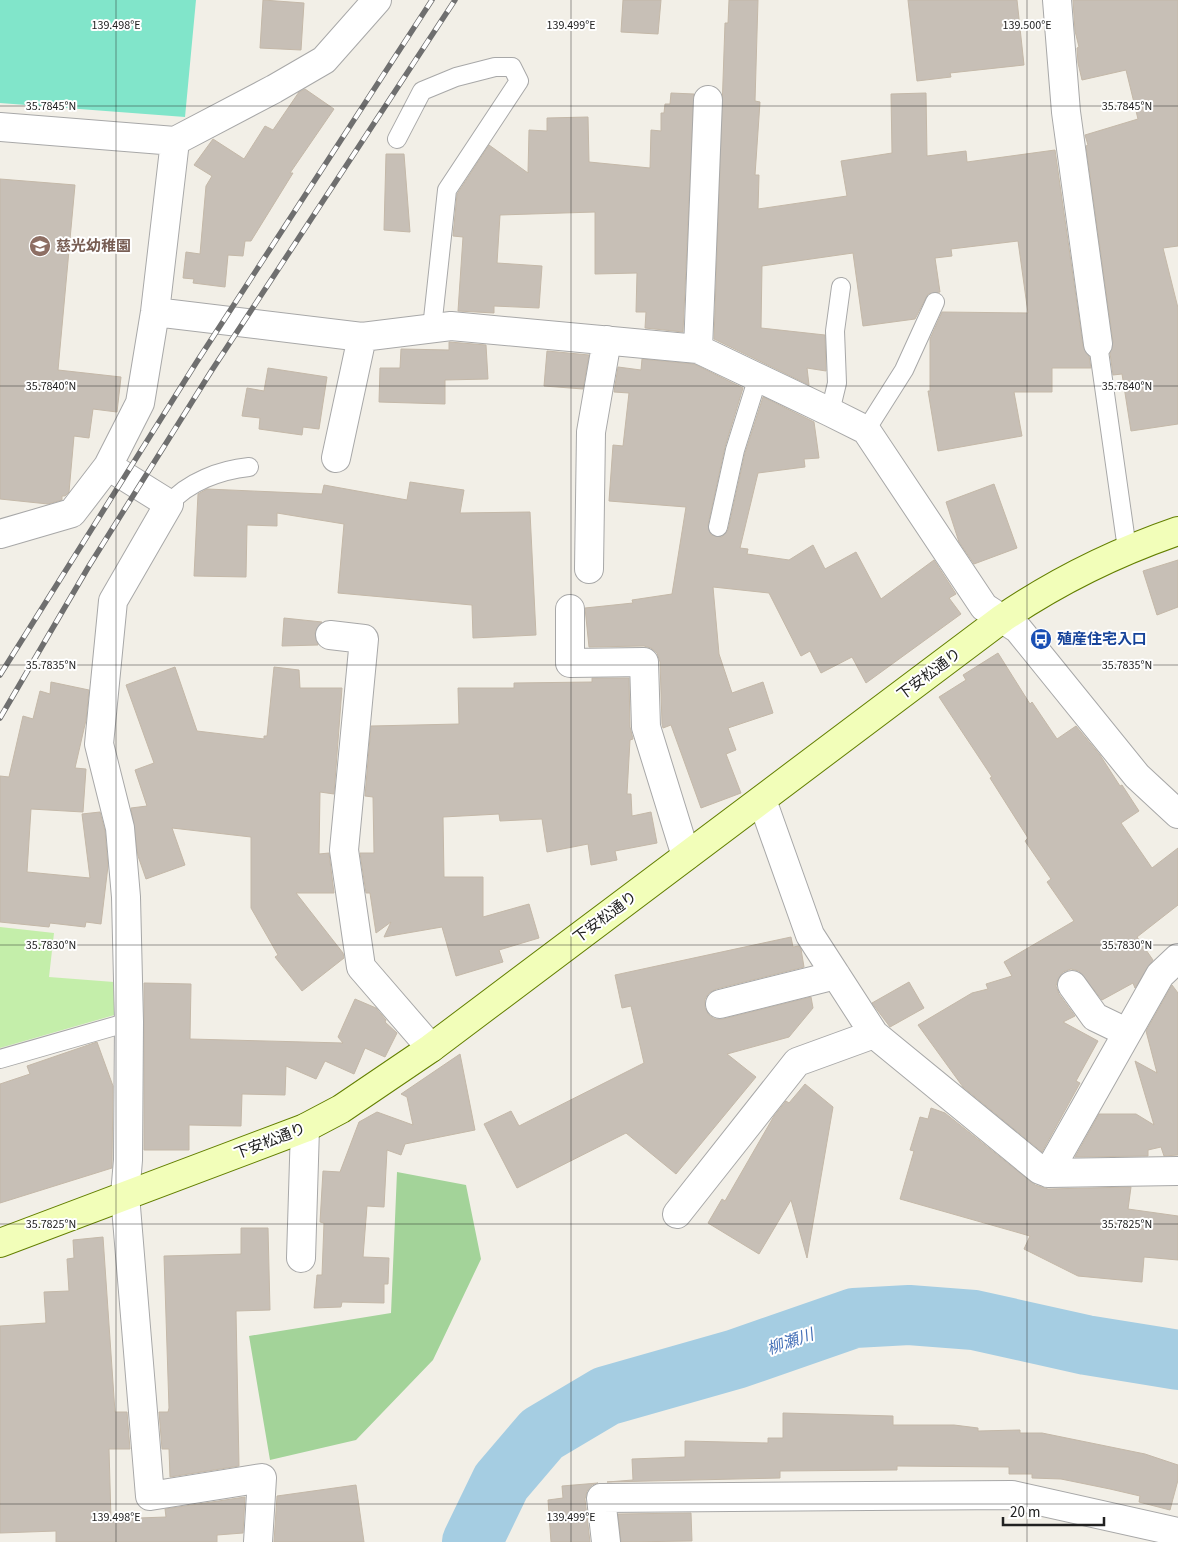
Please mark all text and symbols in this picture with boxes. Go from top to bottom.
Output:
text: 139.498°E [91,17,141,34]
text: 139.499°E [546,17,596,34]
text: 139.500°E [1002,17,1052,34]
text: 35.7845°N [26,98,76,115]
text: 35.7845°N [1102,98,1152,115]
school or university icon: 慈光幼稚園 [28,234,52,258]
place label: 慈光幼稚園 [56,236,131,257]
text: 35.7840°N [26,378,76,395]
text: 35.7840°N [1102,378,1152,395]
bus stop icon: 殖産住宅入口 [1029,627,1053,651]
place label: 殖産住宅入口 [1057,629,1147,650]
street label: 下安松通り [893,643,966,705]
text: 35.7835°N [26,657,76,674]
text: 35.7835°N [1102,657,1152,674]
street label: 下安松通り [569,886,642,948]
text: 35.7830°N [26,937,76,954]
text: 35.7830°N [1102,937,1152,954]
street label: 下安松通り [231,1118,309,1165]
text: 35.7825°N [26,1216,76,1233]
text: 35.7825°N [1102,1216,1152,1233]
water label: 柳瀬川 [764,1323,818,1360]
scale bar [1003,1494,1104,1526]
text: 20 m [1010,1502,1040,1523]
text: 139.498°E [91,1509,141,1526]
text: 139.499°E [546,1509,596,1526]

